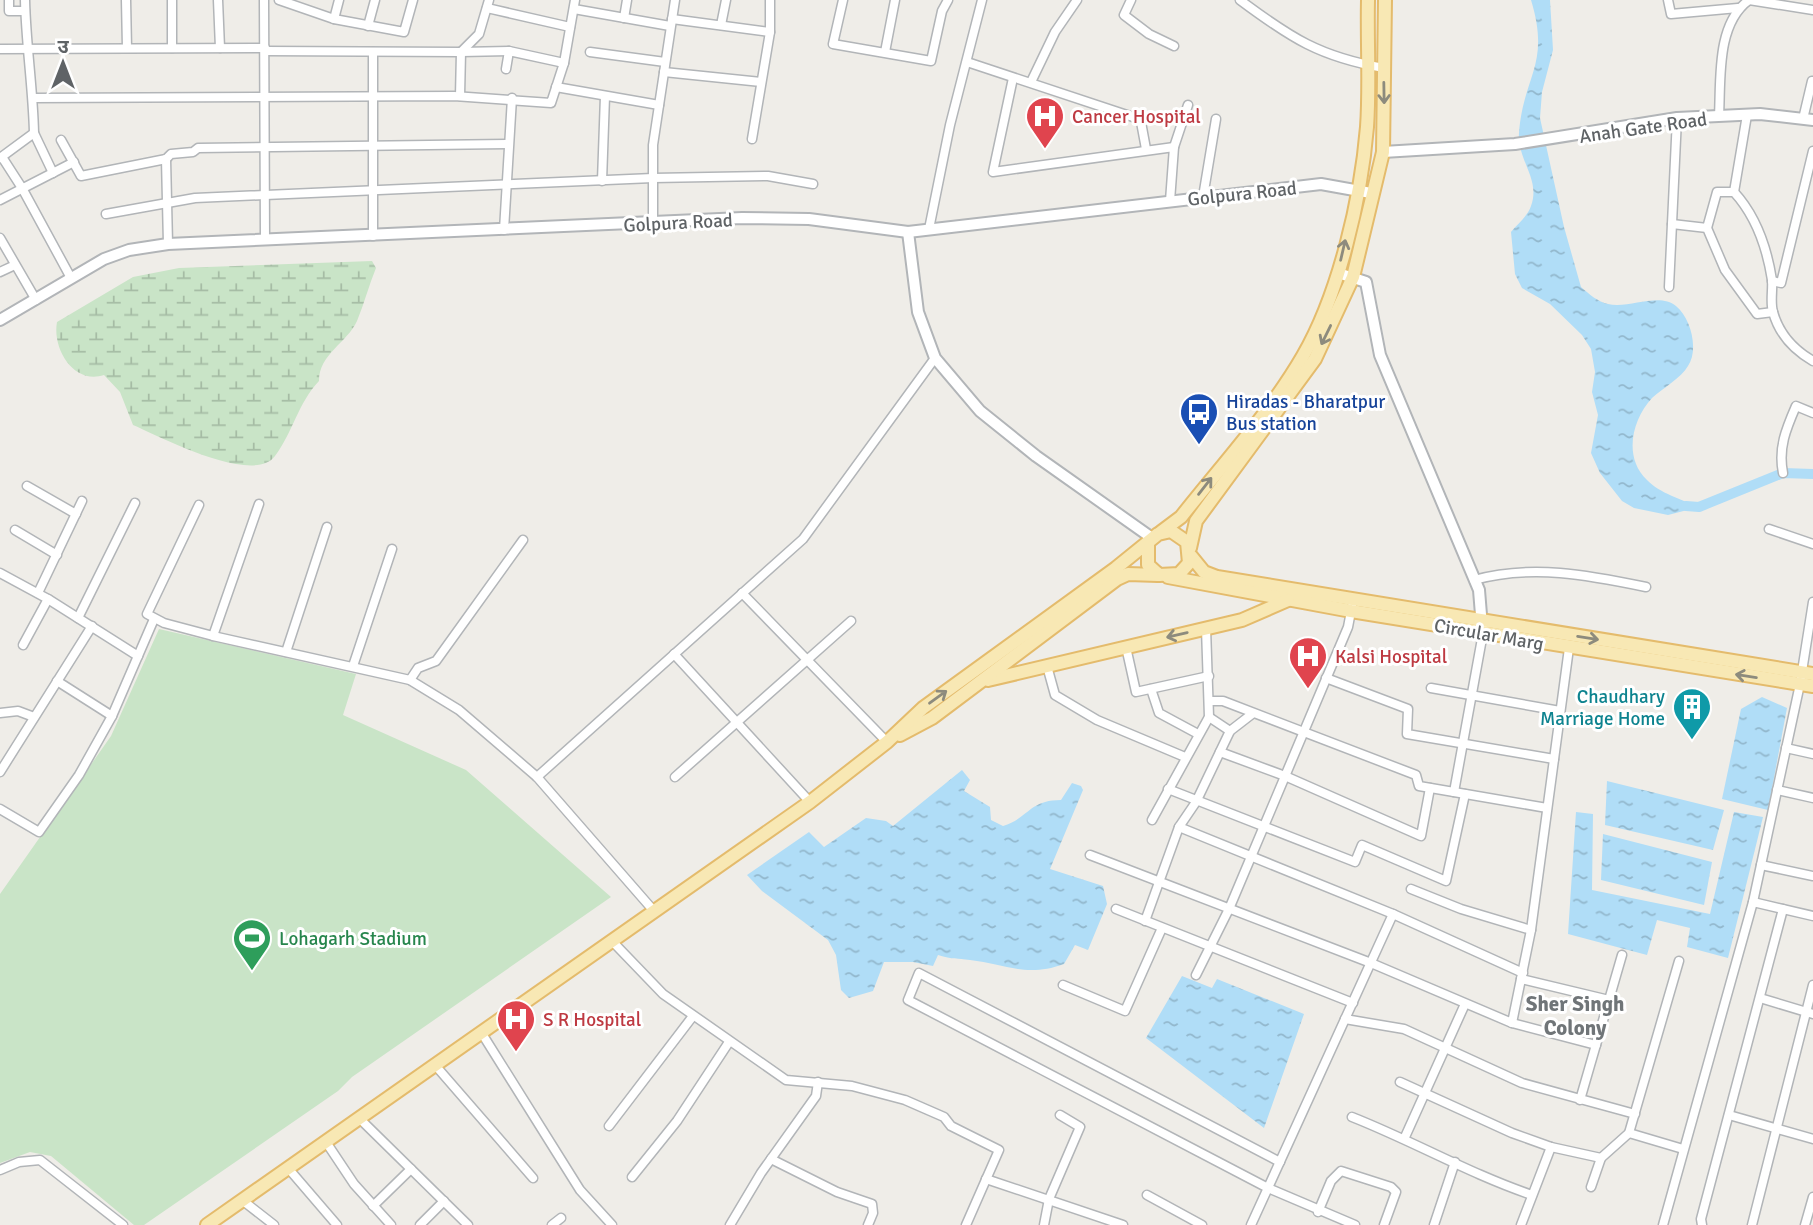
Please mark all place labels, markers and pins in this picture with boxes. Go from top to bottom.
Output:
hospital icon: Cancer Hospital [1024,95,1066,150]
place label: Cancer Hospital [1072,105,1201,129]
place label: Hiradas - Bharatpur Bus station [1226,390,1385,436]
bus stop icon: Hiradas - Bharatpur Bus station [1178,391,1220,446]
hospital icon: Kalsi Hospital [1287,635,1329,690]
place label: Kalsi Hospital [1335,645,1447,669]
place label: Chaudhary Marriage Home [1540,685,1665,731]
building icon: Chaudhary Marriage Home [1671,686,1713,741]
sports icon: Lohagarh Stadium [231,917,273,972]
place label: Lohagarh Stadium [279,927,427,951]
hospital icon: S R Hospital [495,998,537,1053]
place label: S R Hospital [543,1008,641,1032]

